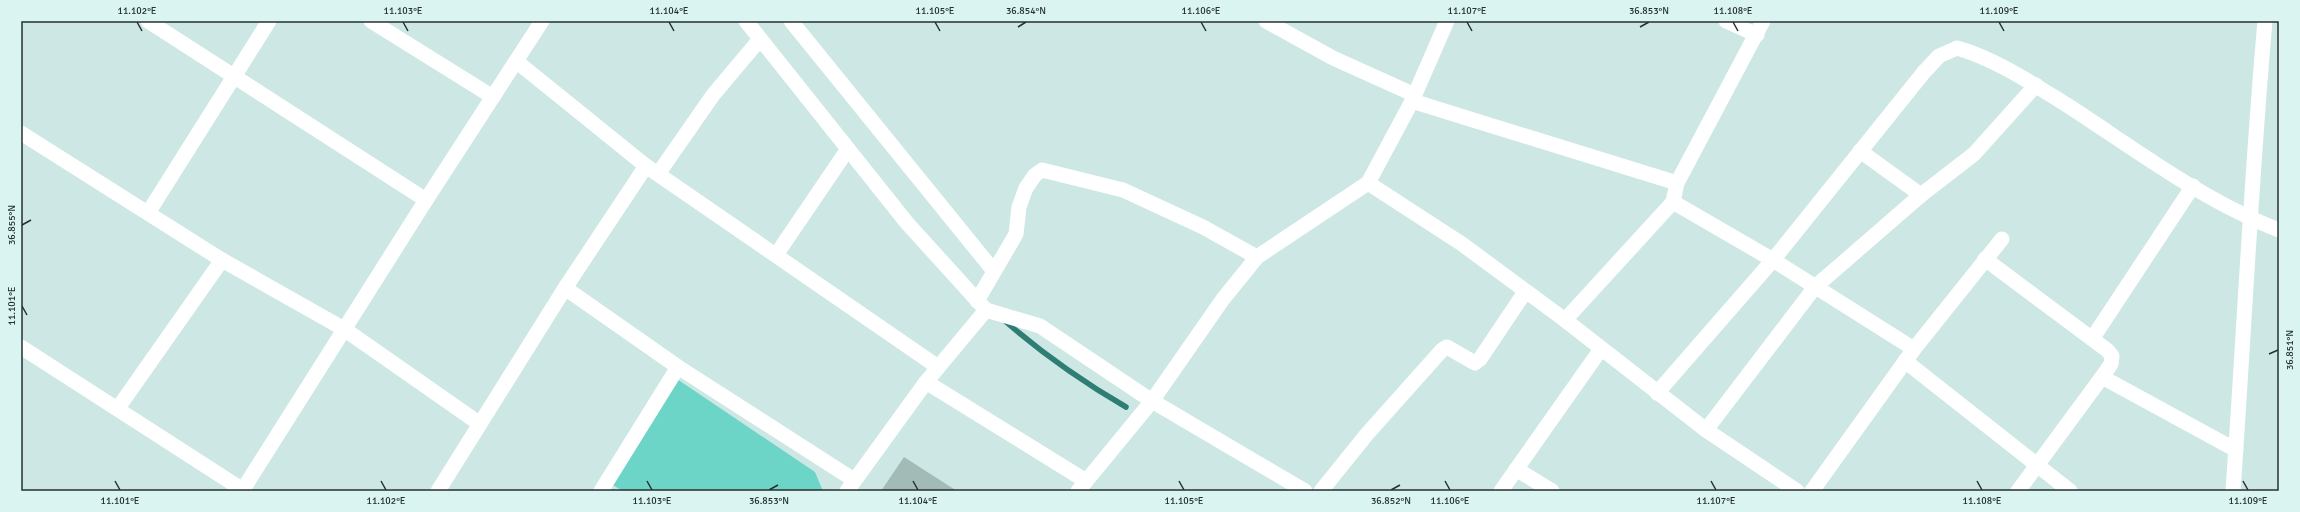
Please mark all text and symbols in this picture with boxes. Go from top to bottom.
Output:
text: 11.102°E [118,5,157,17]
text: 11.103°E [384,5,423,17]
text: 11.104°E [650,5,689,17]
text: 11.105°E [916,5,955,17]
text: 36.854°N [1006,5,1046,17]
text: 11.106°E [1182,5,1221,17]
text: 11.107°E [1448,5,1487,17]
text: 36.853°N [1629,5,1669,17]
text: 11.108°E [1714,5,1753,17]
text: 11.109°E [1980,5,2019,17]
text: 36.855°N [6,205,18,245]
text: 11.101°E [6,286,18,326]
text: 36.851°N [2284,330,2296,370]
text: 11.101°E [101,495,140,507]
text: 11.102°E [367,495,406,507]
text: 11.103°E [633,495,672,507]
text: 36.853°N [749,495,789,507]
text: 11.104°E [899,495,938,507]
text: 11.105°E [1165,495,1204,507]
text: 36.852°N [1371,495,1411,507]
text: 11.106°E [1431,495,1470,507]
text: 11.107°E [1697,495,1736,507]
text: 11.108°E [1963,495,2002,507]
text: 11.109°E [2229,495,2268,507]

